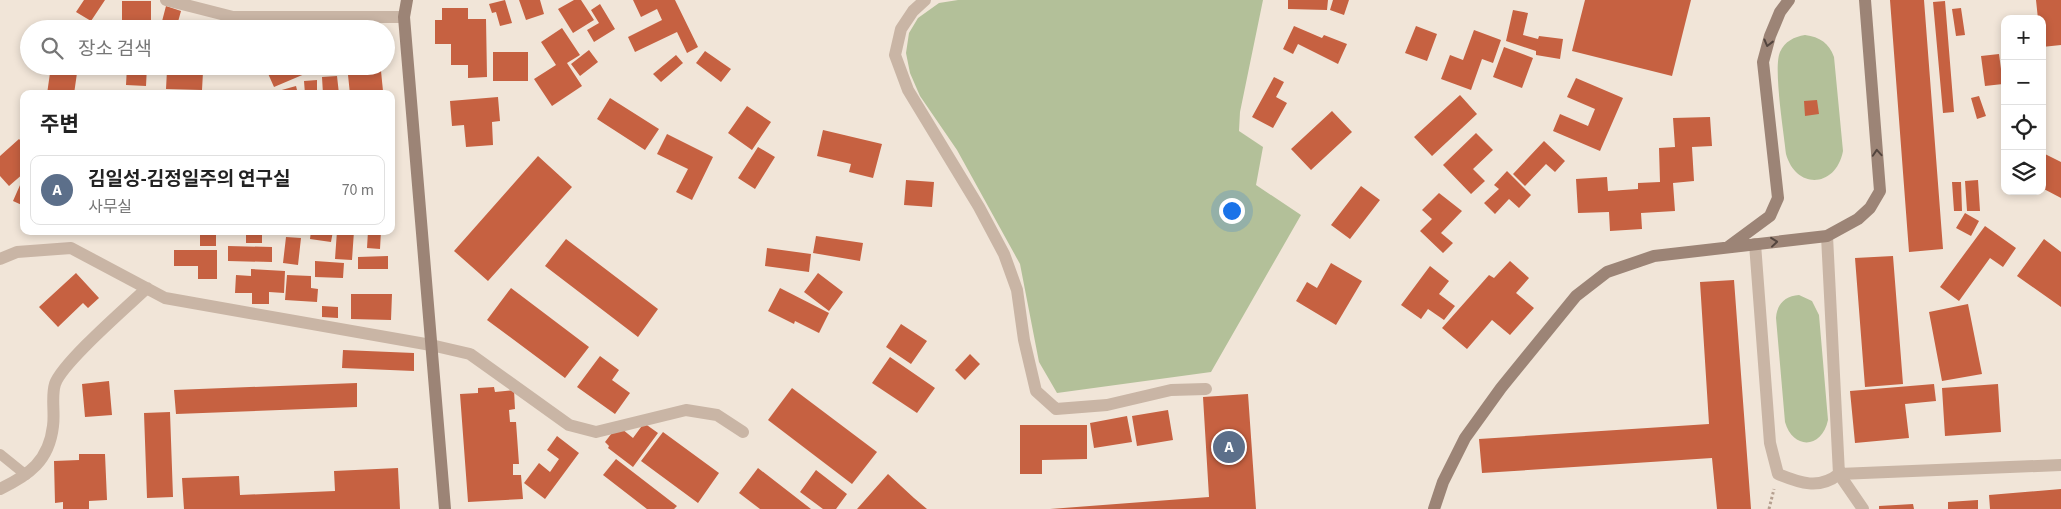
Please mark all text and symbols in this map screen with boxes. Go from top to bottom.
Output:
map controls [2001,15,2046,195]
button: + [2001,15,2046,60]
search box [20,20,395,75]
icon: search [38,34,66,62]
text: 장소 검색 [78,36,152,63]
one-way arrow [1763,39,1774,48]
button: − [2001,60,2046,105]
button: locate [2001,105,2046,150]
text: 주변 [40,109,79,139]
one-way arrow [1872,149,1883,157]
button: layers [2001,150,2046,195]
text: 김일성-김정일주의 연구실 [88,166,290,193]
text: A [52,179,62,201]
text: 70 m [342,179,374,201]
text: 사무실 [88,196,132,218]
your location [1219,198,1245,224]
one-way arrow [1770,237,1778,248]
pin: A [1213,428,1245,466]

